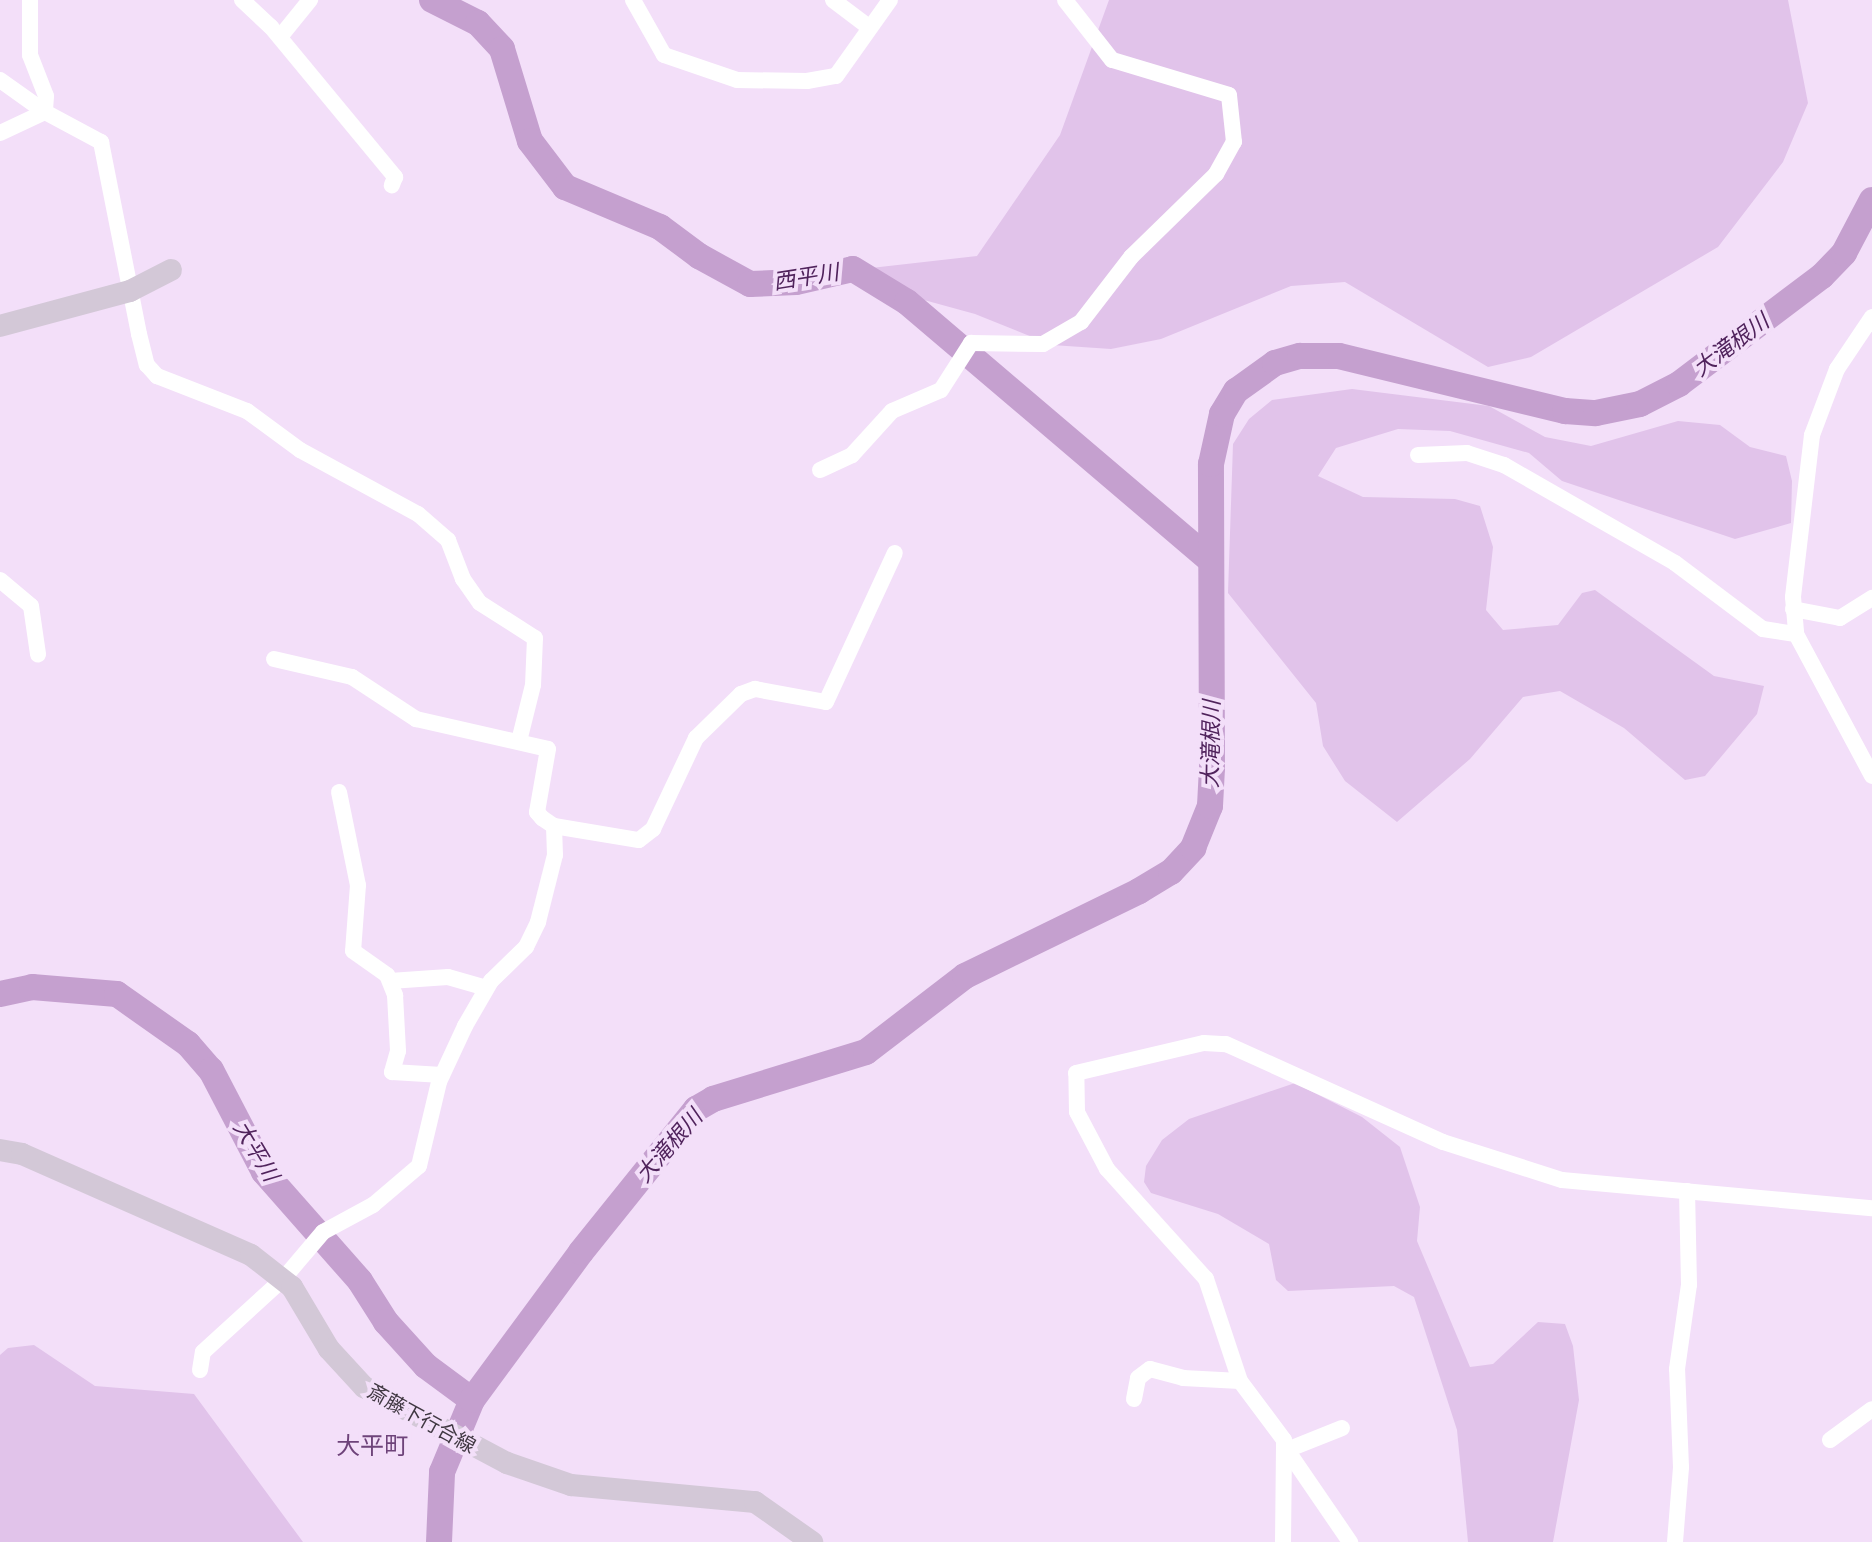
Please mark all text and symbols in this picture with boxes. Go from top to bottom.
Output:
water label: 西平川 [771,259,841,295]
water label: 大滝根川 [1688,308,1774,382]
water label: 大滝根川 [1197,700,1225,788]
water label: 大滝根川 [630,1104,708,1188]
water label: 大平川 [228,1116,284,1186]
street label: 斎藤下行合線 [364,1378,480,1458]
district label: 大平町 [336,1432,408,1460]

